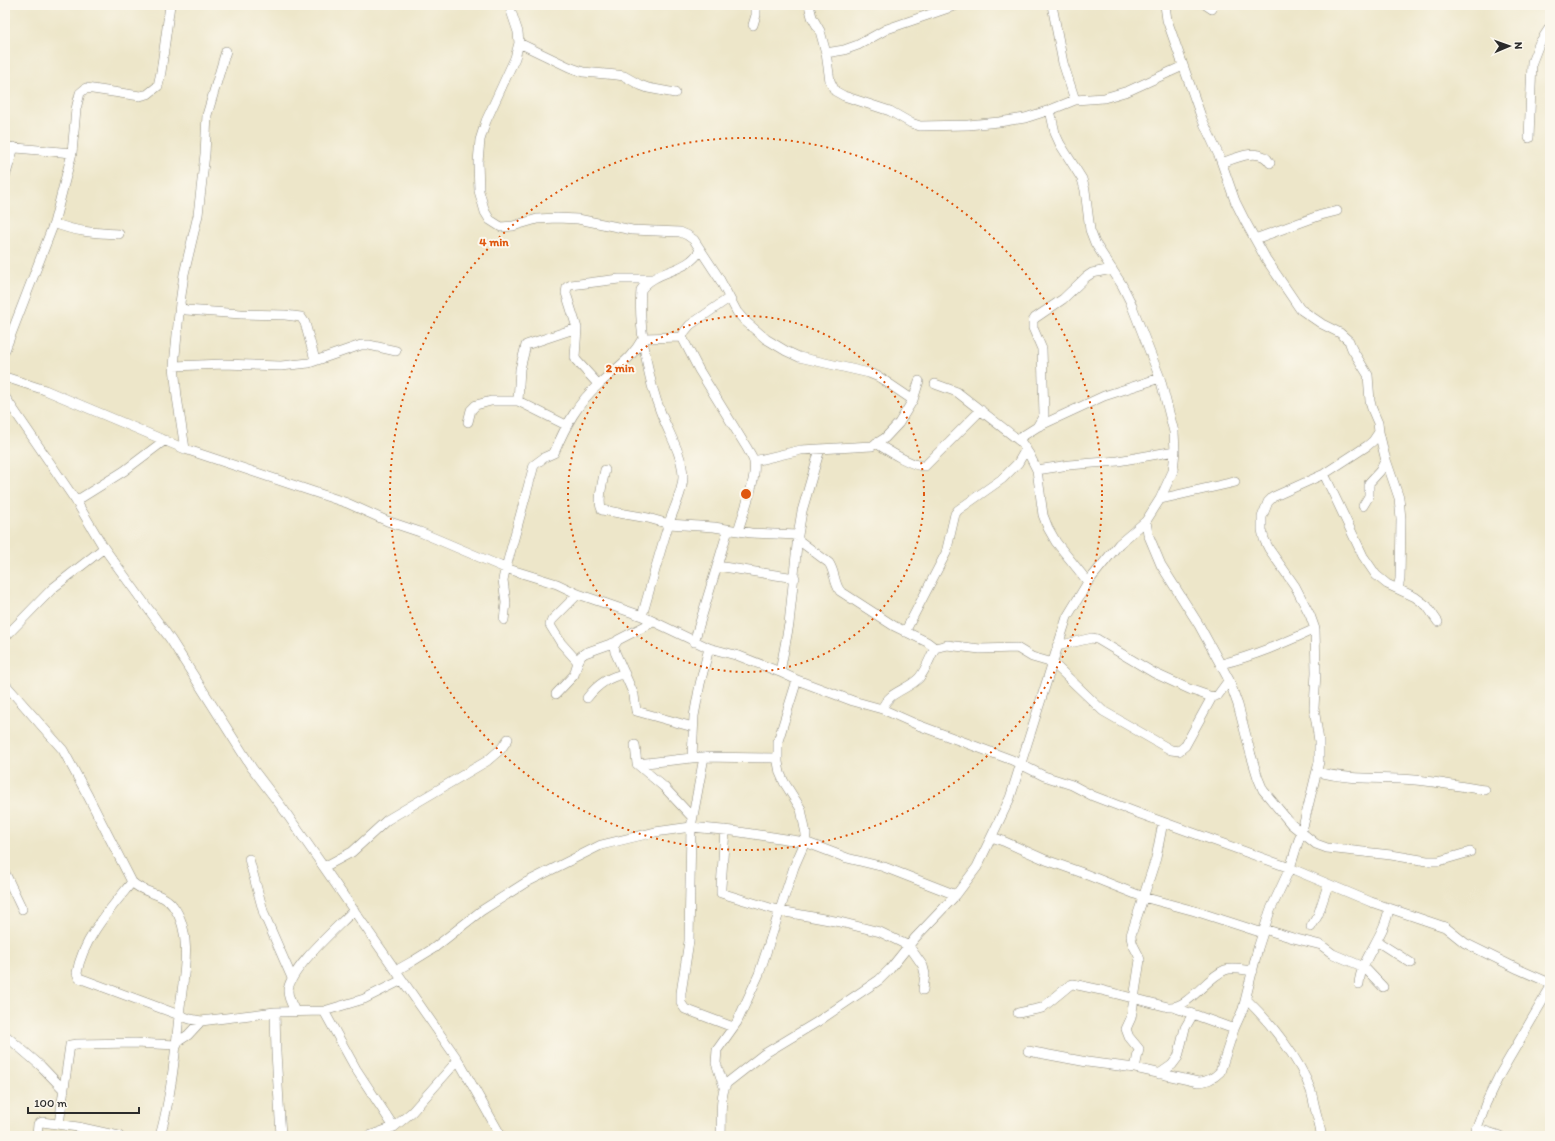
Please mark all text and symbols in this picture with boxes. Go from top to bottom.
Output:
north arrow [1489,26,1529,66]
text: N [1512,42,1525,50]
text: 4 min [479,235,509,249]
text: 2 min [606,361,635,375]
centre of rings [739,487,753,501]
scale bar [28,1089,139,1115]
text: 100 m [34,1096,67,1110]

